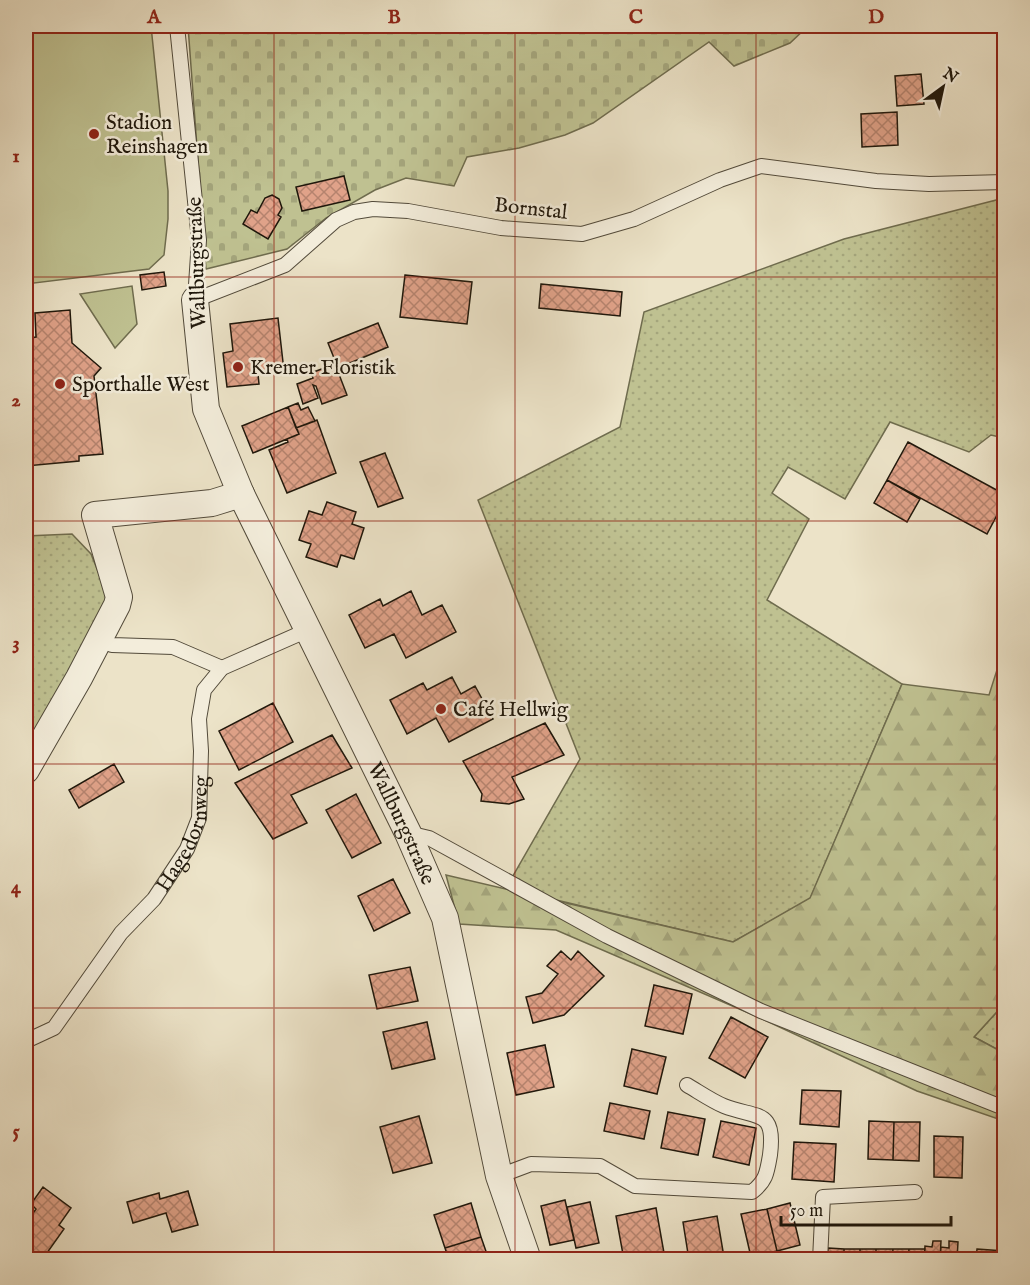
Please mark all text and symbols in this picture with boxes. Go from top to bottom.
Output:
text: A [146,5,162,30]
text: B [387,5,401,30]
text: C [629,5,643,30]
text: D [868,5,884,30]
north arrow [913,57,973,117]
text: N [938,63,961,88]
place label: Stadion Reinshagen [106,110,208,161]
marker: Stadion Reinshagen [87,127,101,141]
text: 1 [12,144,20,169]
street label: Bornstal [493,192,569,227]
street label: Wallburgstraße [182,196,213,330]
place label: Kremer Floristik [250,355,396,382]
marker: Kremer Floristik [231,360,245,374]
place label: Sporthalle West [72,372,209,399]
marker: Sporthalle West [53,377,67,391]
text: 2 [11,388,21,413]
text: 3 [12,631,20,656]
place label: Café Hellwig [453,697,569,724]
marker: Café Hellwig [434,702,448,716]
street label: Wallburgstraße [360,758,441,890]
street label: Hagedornweg [150,775,215,898]
text: 4 [11,875,22,900]
text: 5 [12,1119,20,1144]
scale bar [781,1189,950,1227]
text: 50 m [790,1200,823,1223]

